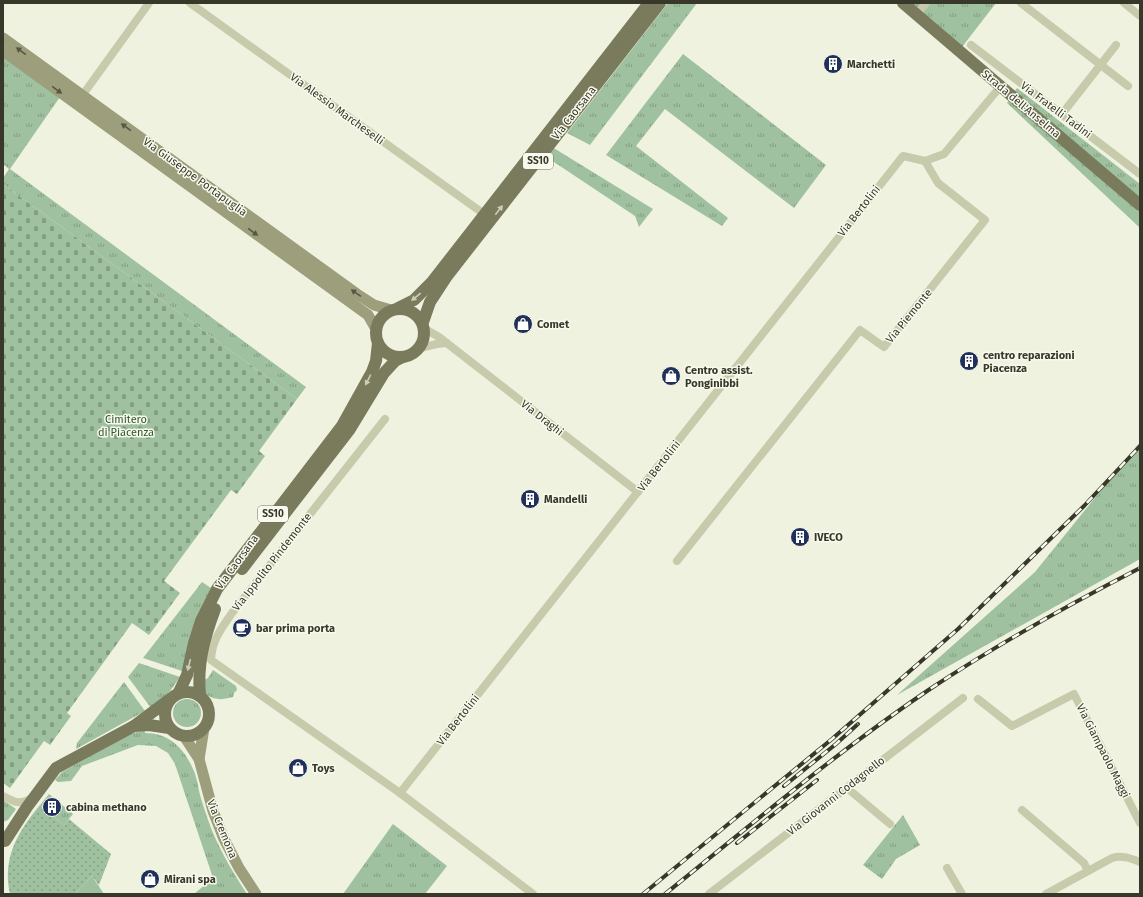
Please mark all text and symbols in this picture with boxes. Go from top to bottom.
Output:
one-way arrow [15,47,26,55]
building icon: Marchetti [822,53,844,75]
place label: Marchetti [847,58,895,71]
street label: Strada dell'Anselma [979,67,1063,141]
street label: Via Alessio Marcheselli [287,71,387,147]
street label: Via Fratelli Tadini [1018,79,1094,141]
street label: Via Caorsana [549,84,599,142]
one-way arrow [52,86,63,94]
one-way arrow [121,123,131,131]
street label: Via Giuseppe Portapuglia [141,135,249,219]
road number: SS10 [523,153,553,169]
street label: Via Bertolini [835,183,883,239]
one-way arrow [495,204,504,215]
one-way arrow [248,228,259,236]
street label: Via Piemonte [883,286,935,346]
one-way arrow [351,289,362,297]
one-way arrow [411,292,422,301]
shop icon: Comet [512,313,534,335]
place label: Comet [537,318,570,331]
place label: centro reparazioni Piacenza [983,349,1075,375]
building icon: centro reparazioni Piacenza [958,350,980,372]
place label: Centro assist. Ponginibbi [685,364,753,390]
shop icon: Centro assist. Ponginibbi [660,365,682,387]
one-way arrow [365,374,371,386]
street label: Via Draghi [518,397,566,439]
park label: Cimitero di Piacenza [98,413,154,439]
street label: Via Bertolini [635,438,683,494]
building icon: Mandelli [519,488,541,510]
place label: Mandelli [544,493,587,506]
road number: SS10 [258,506,288,522]
street label: Via Ippolito Pindemonte [230,510,314,614]
building icon: IVECO [789,526,811,548]
place label: IVECO [814,531,843,544]
street label: Via Caorsana [213,532,261,592]
cafe icon: bar prima porta [231,617,253,639]
place label: bar prima porta [256,622,335,635]
one-way arrow [186,659,192,672]
street label: Via Bertolini [434,692,482,748]
street label: Via Giampaolo Maggi [1074,702,1132,800]
street label: Via Giovanni Codagnello [785,754,887,838]
shop icon: Toys [287,757,309,779]
place label: Toys [312,762,335,775]
building icon: cabina methano [41,796,63,818]
street label: Via Cremona [204,798,240,860]
place label: cabina methano [66,801,147,814]
shop icon: Mirani spa [139,868,161,890]
place label: Mirani spa [164,873,216,886]

